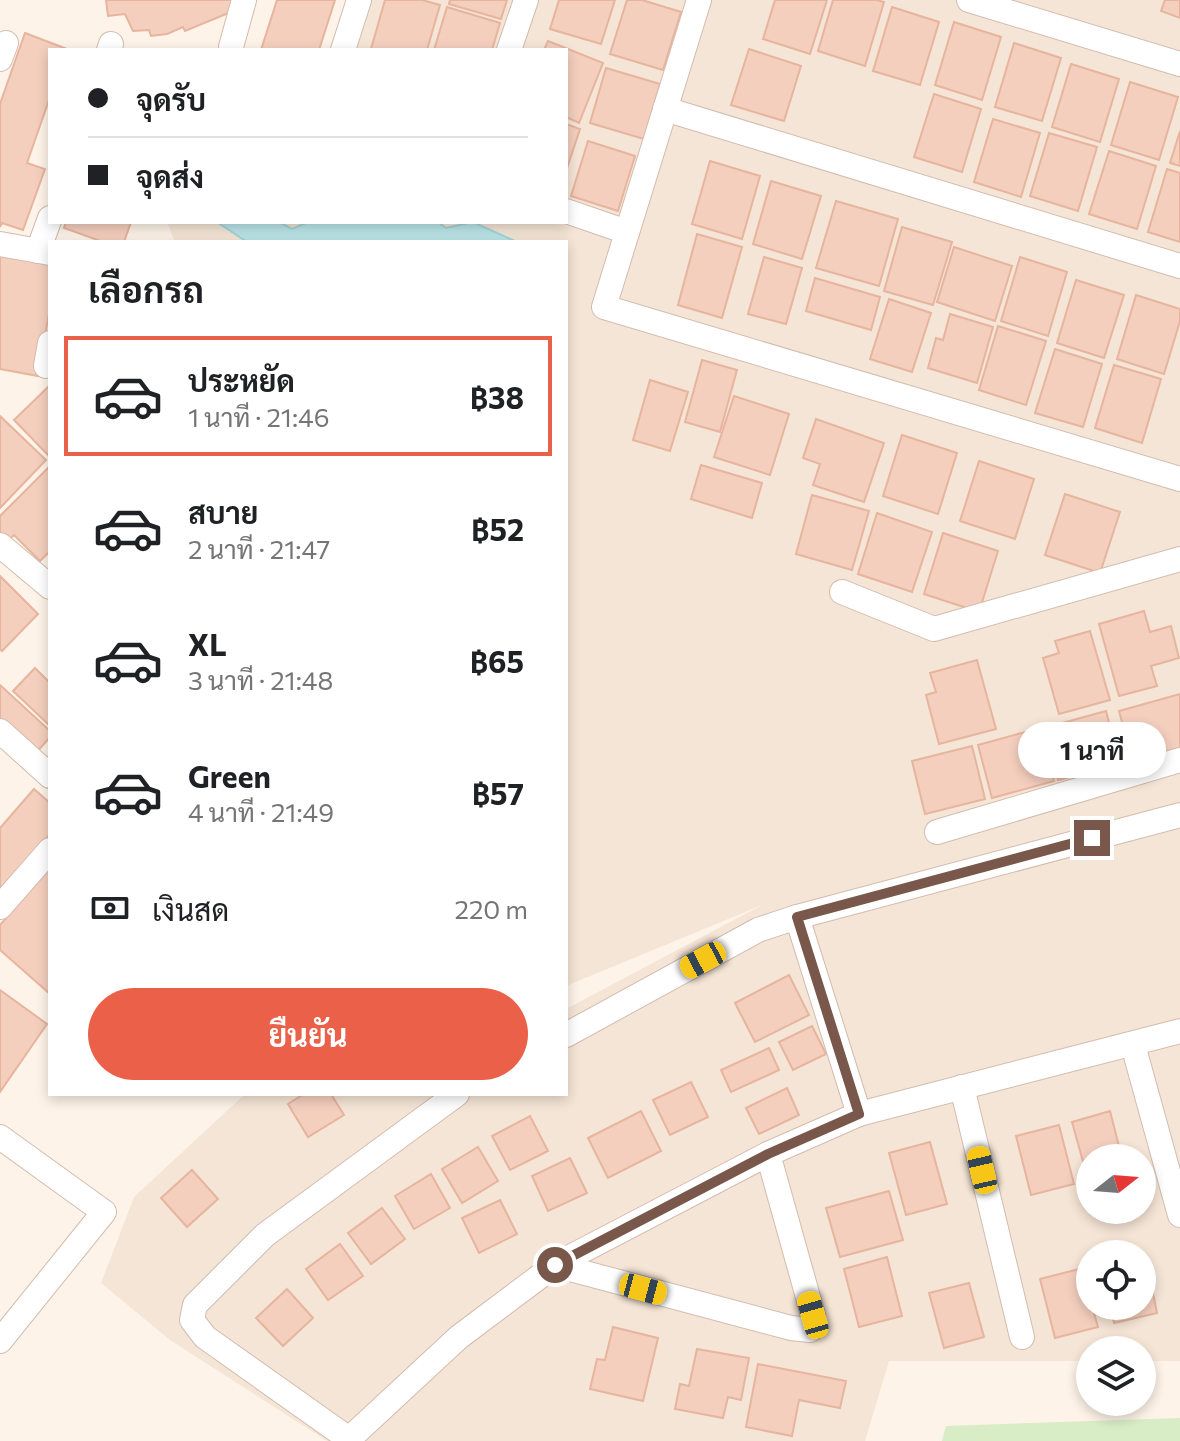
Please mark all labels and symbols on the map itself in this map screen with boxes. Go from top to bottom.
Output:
callout: 1 นาที [1018,722,1166,778]
route end [1074,820,1110,856]
car [676,938,730,982]
car [965,1144,999,1196]
north arrow [1076,1144,1156,1224]
route start [537,1247,573,1283]
car [617,1271,669,1307]
car [795,1289,831,1341]

